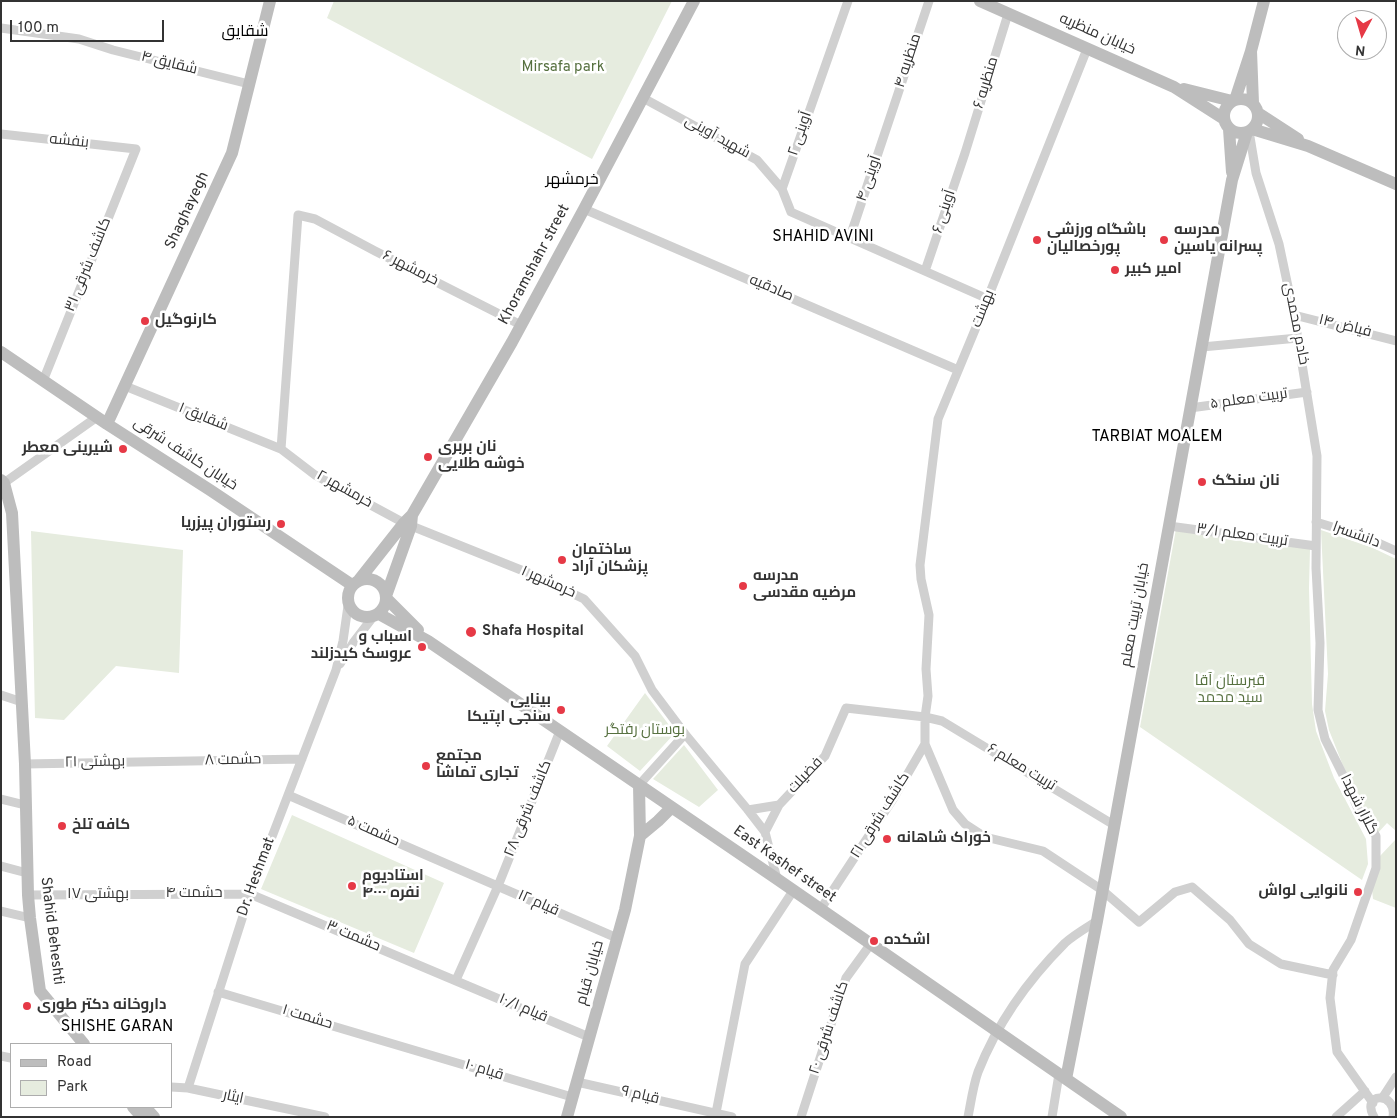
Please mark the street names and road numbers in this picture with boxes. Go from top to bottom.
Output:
street label: خیابان منظریه [1056,10,1138,60]
street label: منظریه ۴ [892,32,926,90]
street label: شقایق ۴ [139,48,199,80]
street label: منظریه ۶ [971,55,1003,111]
street label: آوینی ۲ [785,110,817,158]
street label: شهید آوینی [681,113,753,163]
street label: بنفشه [48,131,90,153]
street label: آوینی ۴ [854,154,886,204]
street label: Shaghayegh [162,169,214,253]
street label: آوینی ۶ [930,188,960,236]
street label: Khoramshahr street [496,202,574,328]
street label: کاشف شرقی ۳۱ [62,215,116,315]
street label: خرمشهر ۶ [379,247,441,291]
street label: صادقیه [746,272,796,306]
street label: خادم محمدی [1278,281,1312,367]
street label: بهشت [968,288,1000,330]
street label: فیاض ۱۴ [1317,312,1373,342]
street label: تربیت معلم ۵ [1209,386,1289,414]
street label: شقایق ۱ [176,400,230,436]
street label: خیابان کاشف شرقی [129,415,241,495]
street label: خرمشهر ۲ [313,467,375,513]
street label: دانشسرا [1330,519,1382,553]
street label: تربیت معلم ۳/۱ [1195,521,1289,551]
street label: خیابان تربیت معلم [1118,562,1154,668]
street label: خرمشهر ۱ [518,563,578,603]
street label: تربیت معلم ۶ [983,740,1059,796]
street label: حشمت ۸ [205,752,261,770]
street label: بهشتی ۲۱ [65,753,125,773]
street label: فضیلت [785,754,827,798]
street label: کاشف شرقی ۲۸ [501,758,557,860]
street label: کاشف شرقی ۲۱ [847,770,915,862]
street label: گلزار شهدا [1335,772,1381,838]
street label: حشمت ۵ [344,813,402,851]
street label: East Kashef street [729,823,839,907]
street label: Dr. Heshmat [234,835,280,919]
street label: Shahid Beheshti [35,876,67,986]
street label: حشمت ۴ [165,885,223,903]
street label: بهشتی ۱۷ [67,886,129,904]
street label: قیام ۱۲ [515,887,561,921]
street label: حشمت ۳ [323,918,383,956]
street label: خیابان قیام [573,939,609,1007]
street label: کاشف شرقی ۲۰ [806,979,854,1077]
street label: قیام ۱۰/۱ [496,991,550,1027]
street label: حشمت ۱ [280,1002,334,1034]
street label: قیام ۱۰ [463,1057,505,1085]
street label: قیام ۹ [619,1083,661,1109]
street label: ایثار [221,1087,245,1109]

